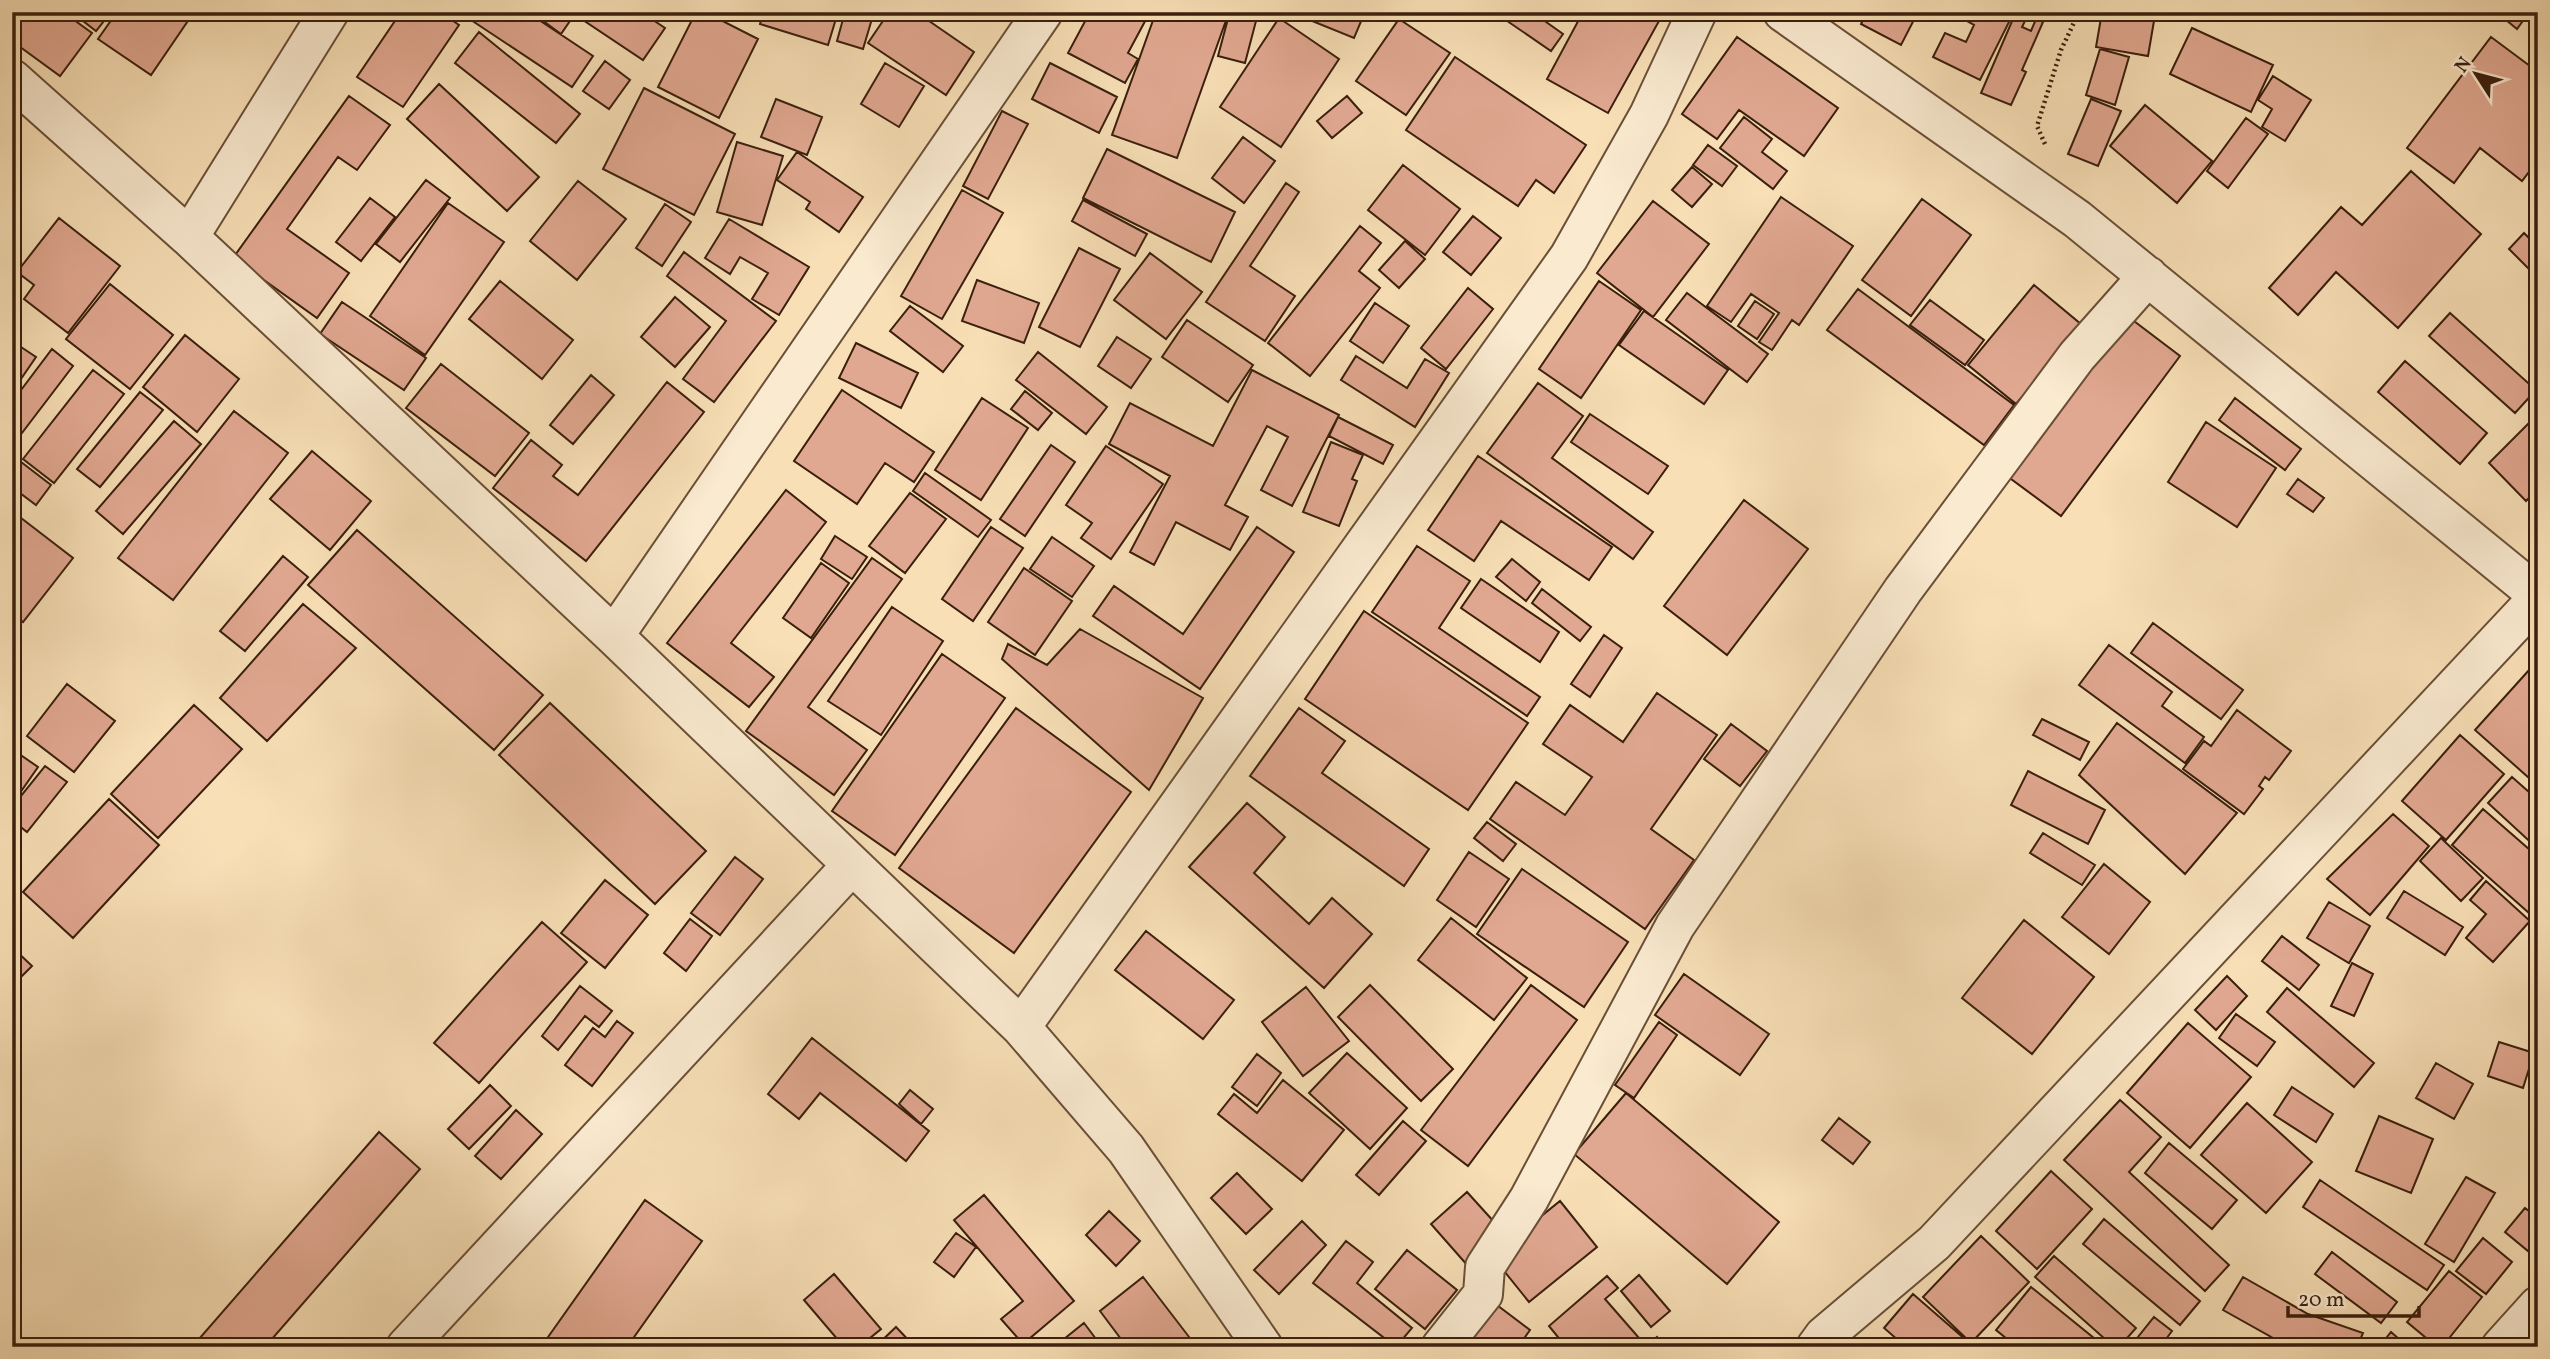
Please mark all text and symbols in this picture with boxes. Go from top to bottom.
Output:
north arrow [2442,38,2512,108]
text: N [2449,52,2479,78]
scale bar [2288,1275,2419,1319]
text: 20 m [2298,1286,2344,1315]

